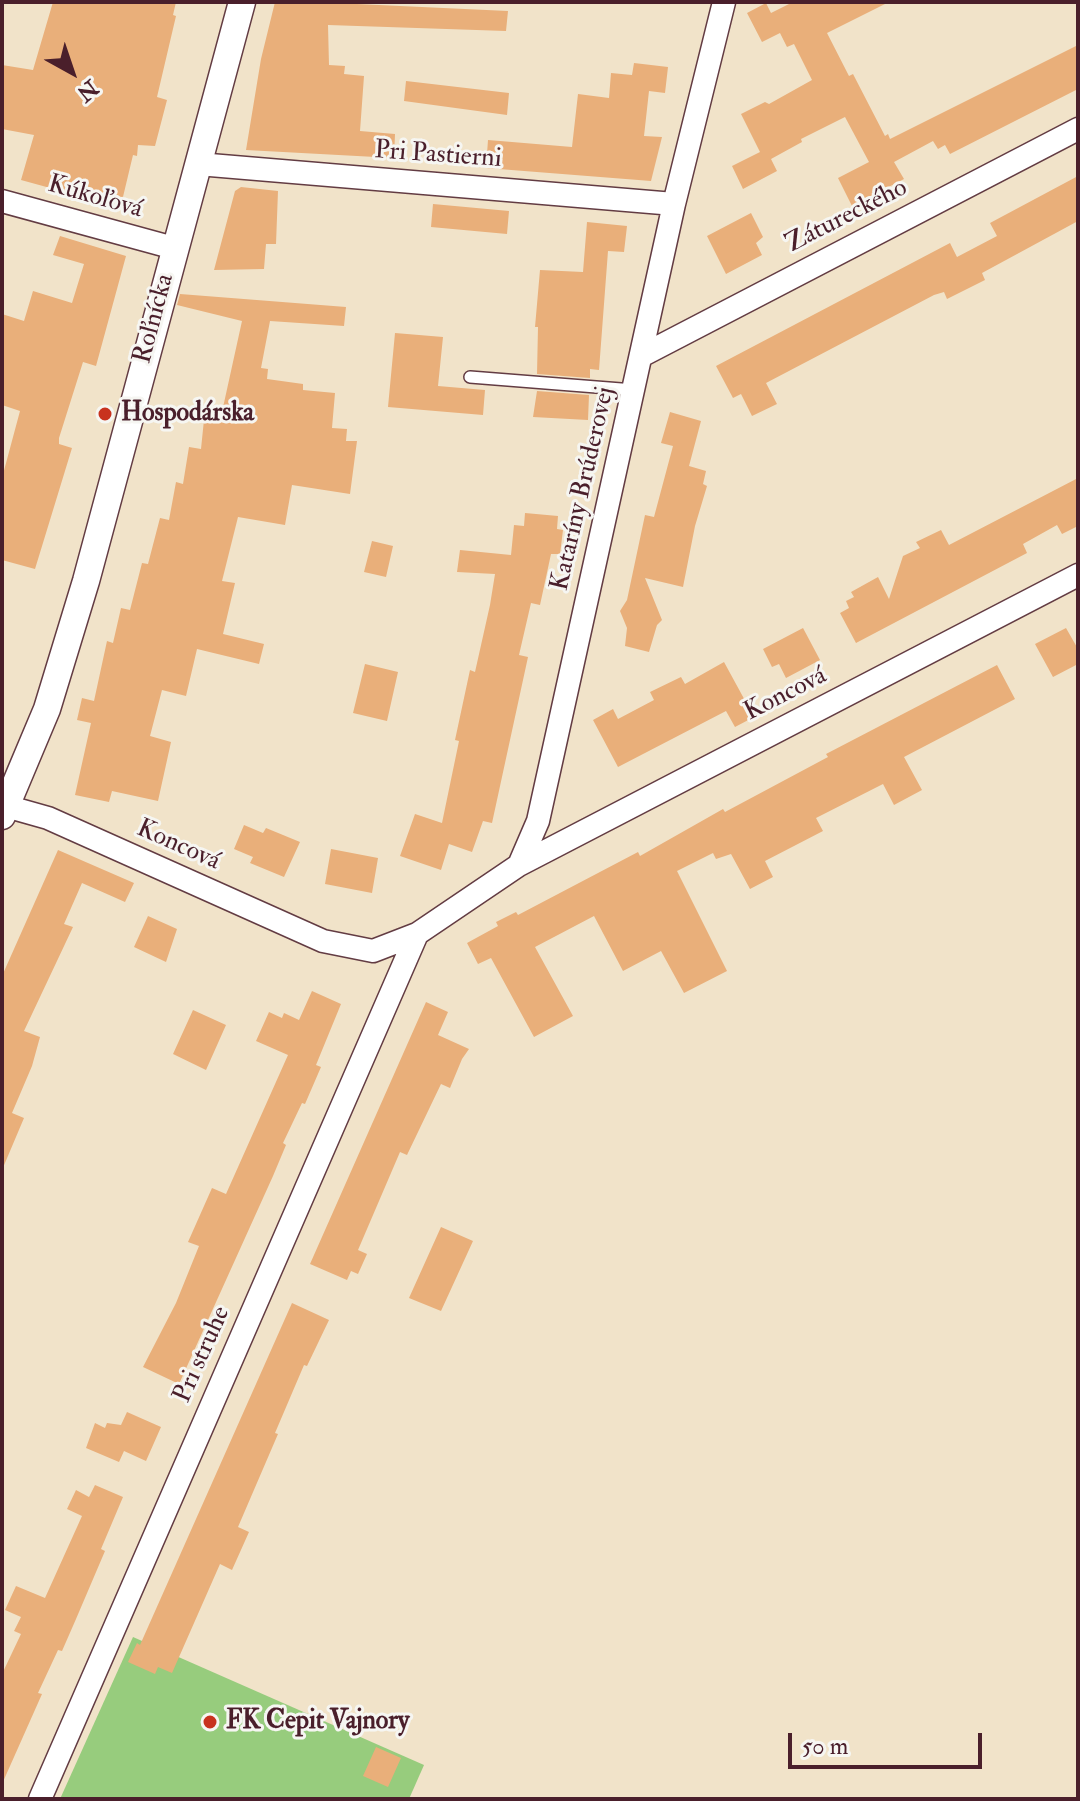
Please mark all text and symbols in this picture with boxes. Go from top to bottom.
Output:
north arrow [32,32,112,112]
text: N [71,73,104,107]
street label: Pri Pastierni [373,136,503,176]
street label: Kúkoľová [44,170,146,226]
street label: Zátureckého [781,173,913,261]
street label: Roľnícka [128,271,182,367]
street label: Kataríny Brúderovej [545,384,623,594]
place label: Hospodárska [121,398,254,430]
marker: Hospodárska [96,405,114,423]
street label: Koncová [740,661,832,729]
street label: Koncová [131,814,225,878]
street label: Pri struhe [168,1302,238,1408]
place label: FK Cepit Vajnory [226,1706,409,1738]
marker: FK Cepit Vajnory [201,1713,219,1731]
scale bar [792,1717,986,1767]
text: 50 m [802,1731,848,1762]

